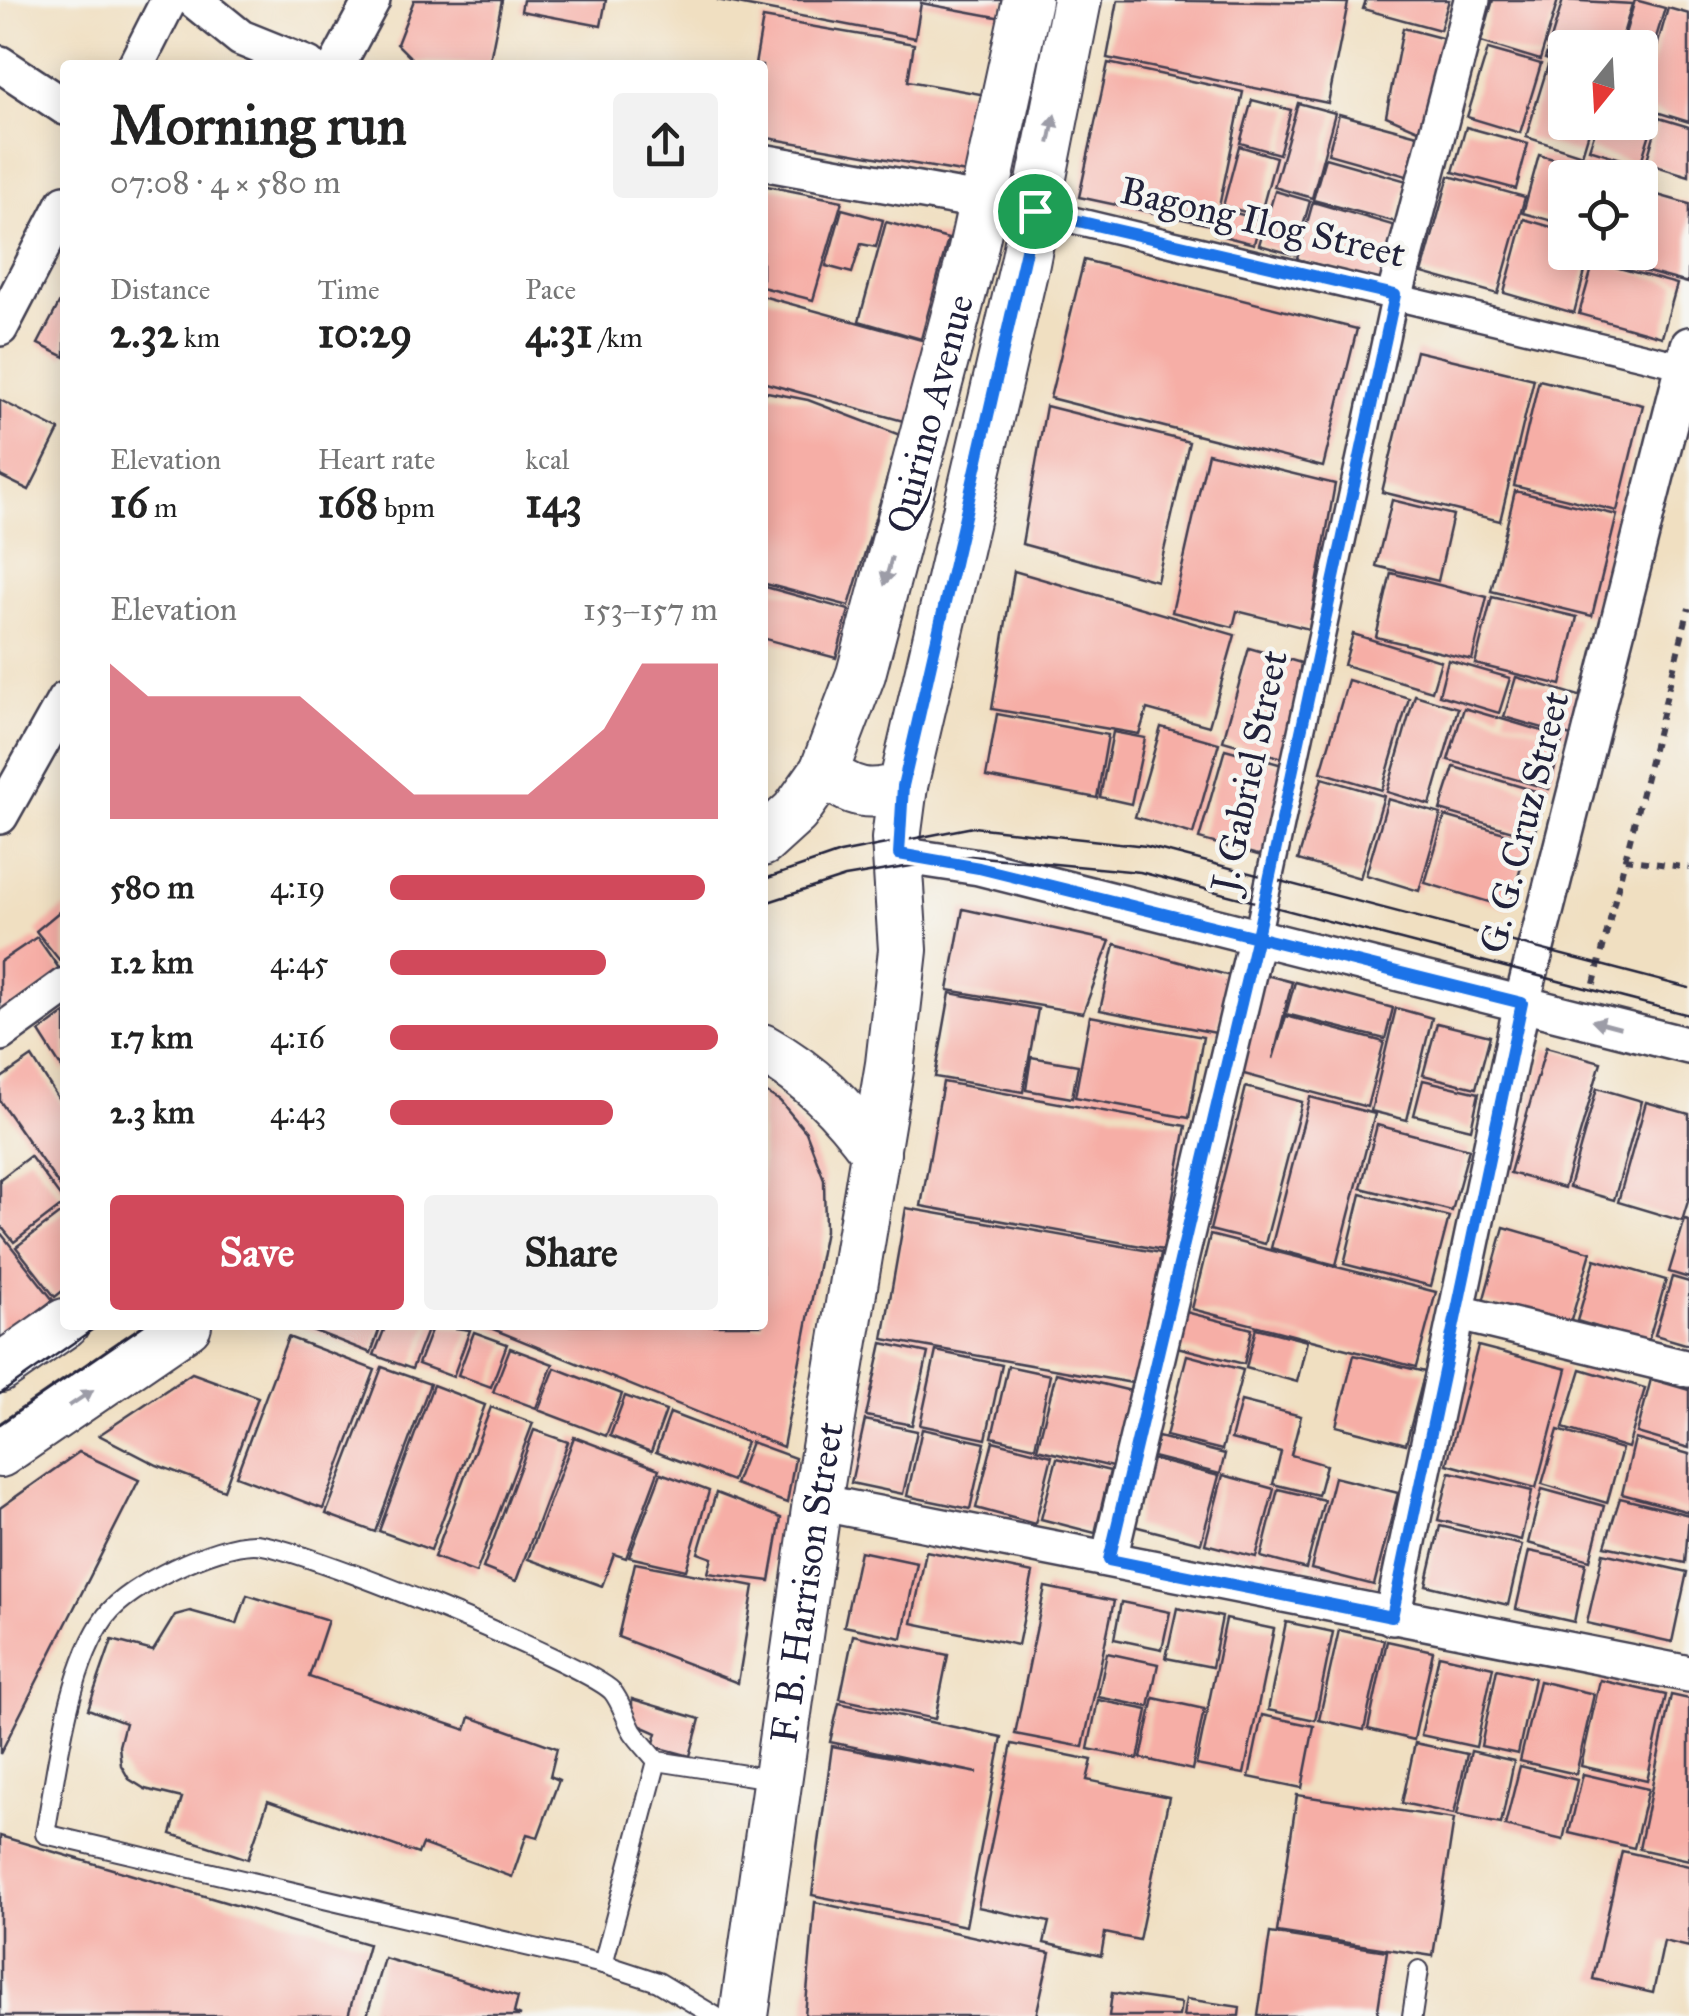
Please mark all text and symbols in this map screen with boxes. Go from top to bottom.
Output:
north arrow [1548,30,1658,140]
map controls [1548,30,1658,270]
text: Morning run [110,92,407,159]
button: share [613,93,718,198]
one-way arrow [1044,113,1060,144]
button: locate [1548,160,1658,270]
text: 07:08 · 4 × 580 m [110,163,341,202]
street label: Bagong Ilog Street [1116,167,1410,277]
pin [993,169,1078,254]
icon: arrive [1008,184,1063,239]
text: Distance [110,272,210,307]
text: Time [318,272,380,307]
text: Pace [525,272,576,307]
street label: Quirino Avenue [876,289,983,538]
text: 2.32 [110,307,178,359]
text: 10:29 [318,307,412,359]
text: 4:31 [525,307,593,359]
text: km [178,320,220,355]
text: /km [593,320,643,355]
text: Elevation [110,442,221,477]
text: Heart rate [318,442,435,477]
text: kcal [525,442,569,477]
text: 16 [110,477,148,529]
text: 168 [318,477,378,529]
text: 143 [525,477,582,529]
text: m [148,490,178,525]
text: bpm [378,490,435,525]
one-way arrow [879,556,895,587]
text: Elevation [110,590,237,629]
text: 153–157 m [583,590,718,629]
street label: J. Gabriel Street [1200,646,1298,900]
street label: G. G. Cruz Street [1469,686,1579,958]
text: 580 m [110,868,194,907]
text: 4:19 [270,868,325,907]
text: 1.2 km [110,943,194,982]
text: 4:45 [270,943,329,982]
one-way arrow [1590,1016,1621,1032]
text: 1.7 km [110,1018,193,1057]
text: 4:16 [270,1018,325,1057]
text: 2.3 km [110,1093,195,1132]
text: 4:43 [270,1093,327,1132]
button: Save [110,1195,404,1310]
button: Share [424,1195,718,1310]
one-way arrow [67,1389,94,1408]
street label: F. B. Harrison Street [760,1419,853,1746]

